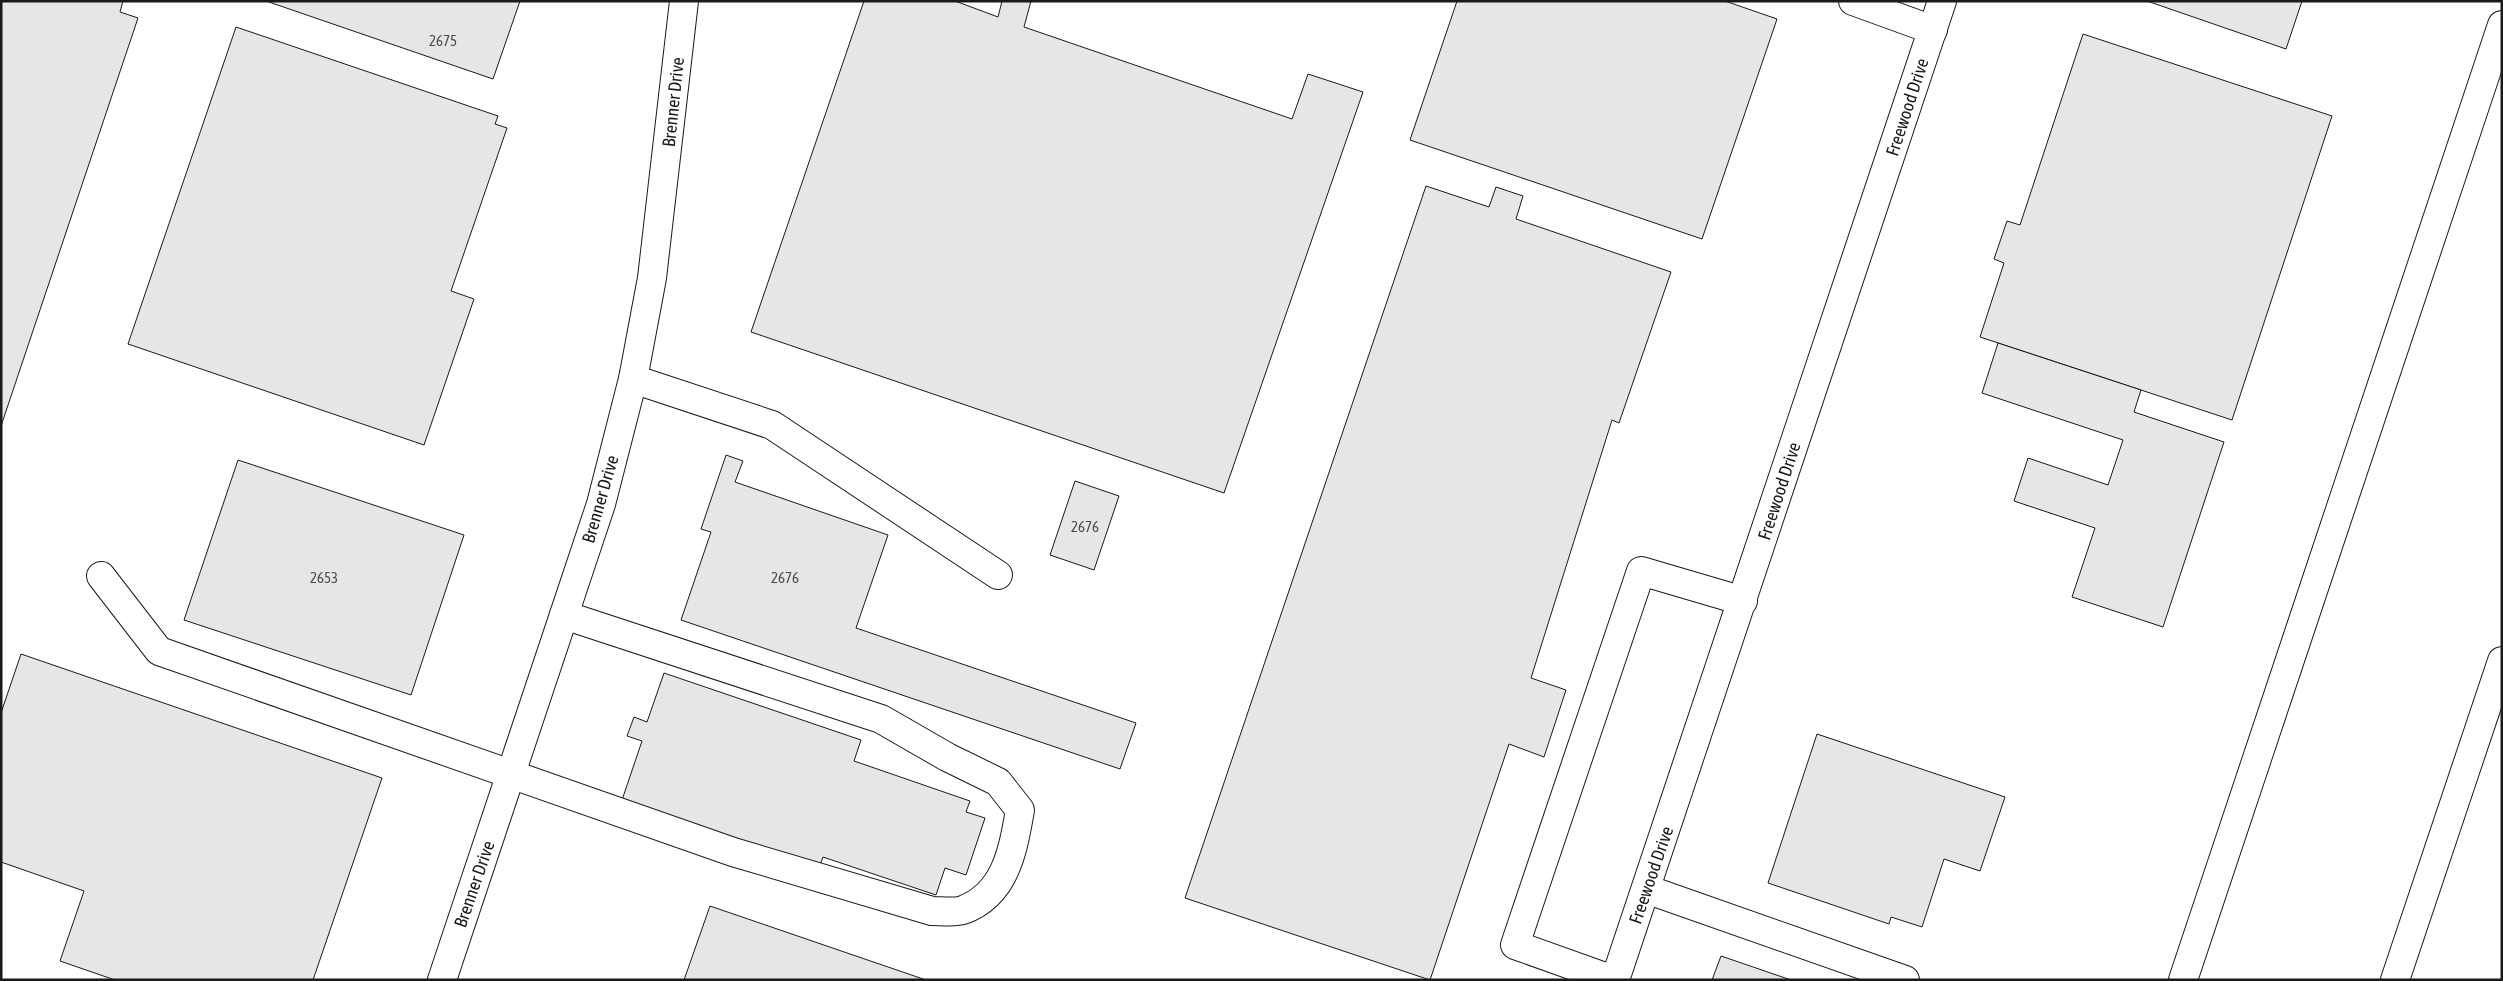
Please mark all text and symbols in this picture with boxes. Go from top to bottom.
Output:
house number: 2675 [429,32,457,49]
street label: Freewood Drive [1881,55,1933,159]
street label: Brenner Drive [658,56,688,148]
street label: Freewood Drive [1753,439,1805,543]
street label: Brenner Drive [577,453,623,545]
house number: 2676 [1071,518,1099,535]
house number: 2653 [310,569,338,586]
house number: 2676 [771,569,799,586]
street label: Freewood Drive [1625,824,1677,926]
street label: Brenner Drive [449,838,499,930]

